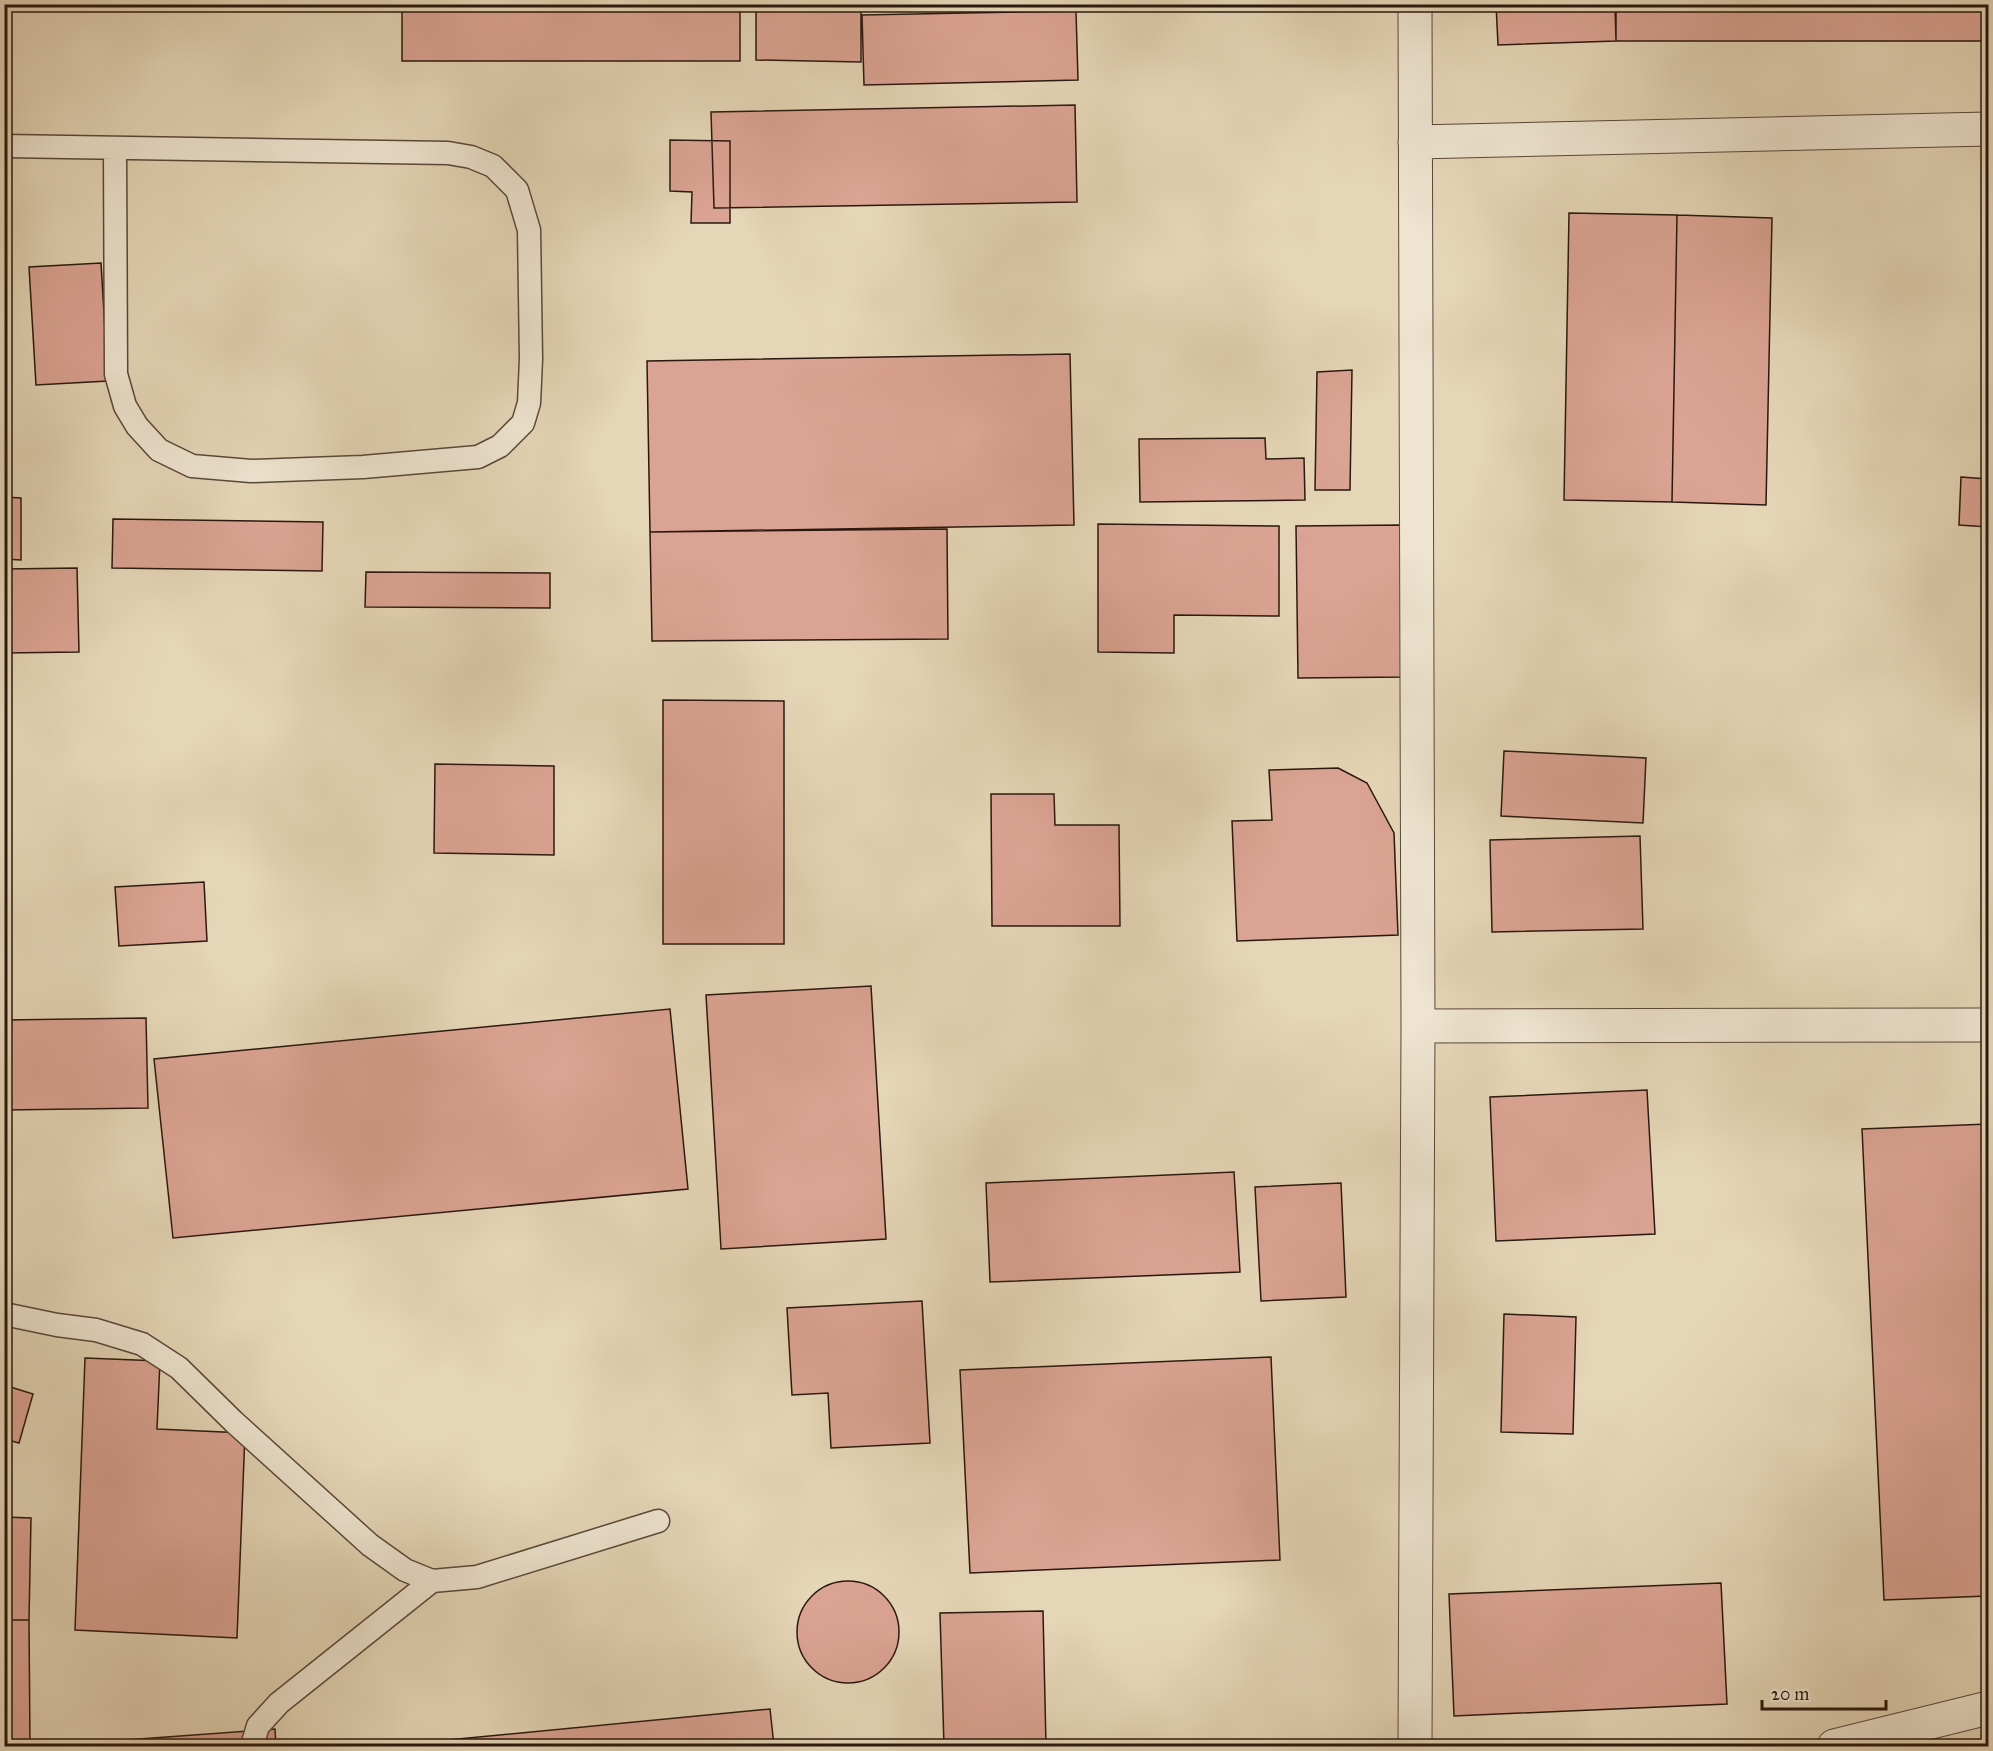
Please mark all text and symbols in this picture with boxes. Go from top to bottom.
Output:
scale bar [1762,1673,1886,1711]
text: 20 m [1771,1683,1809,1705]

